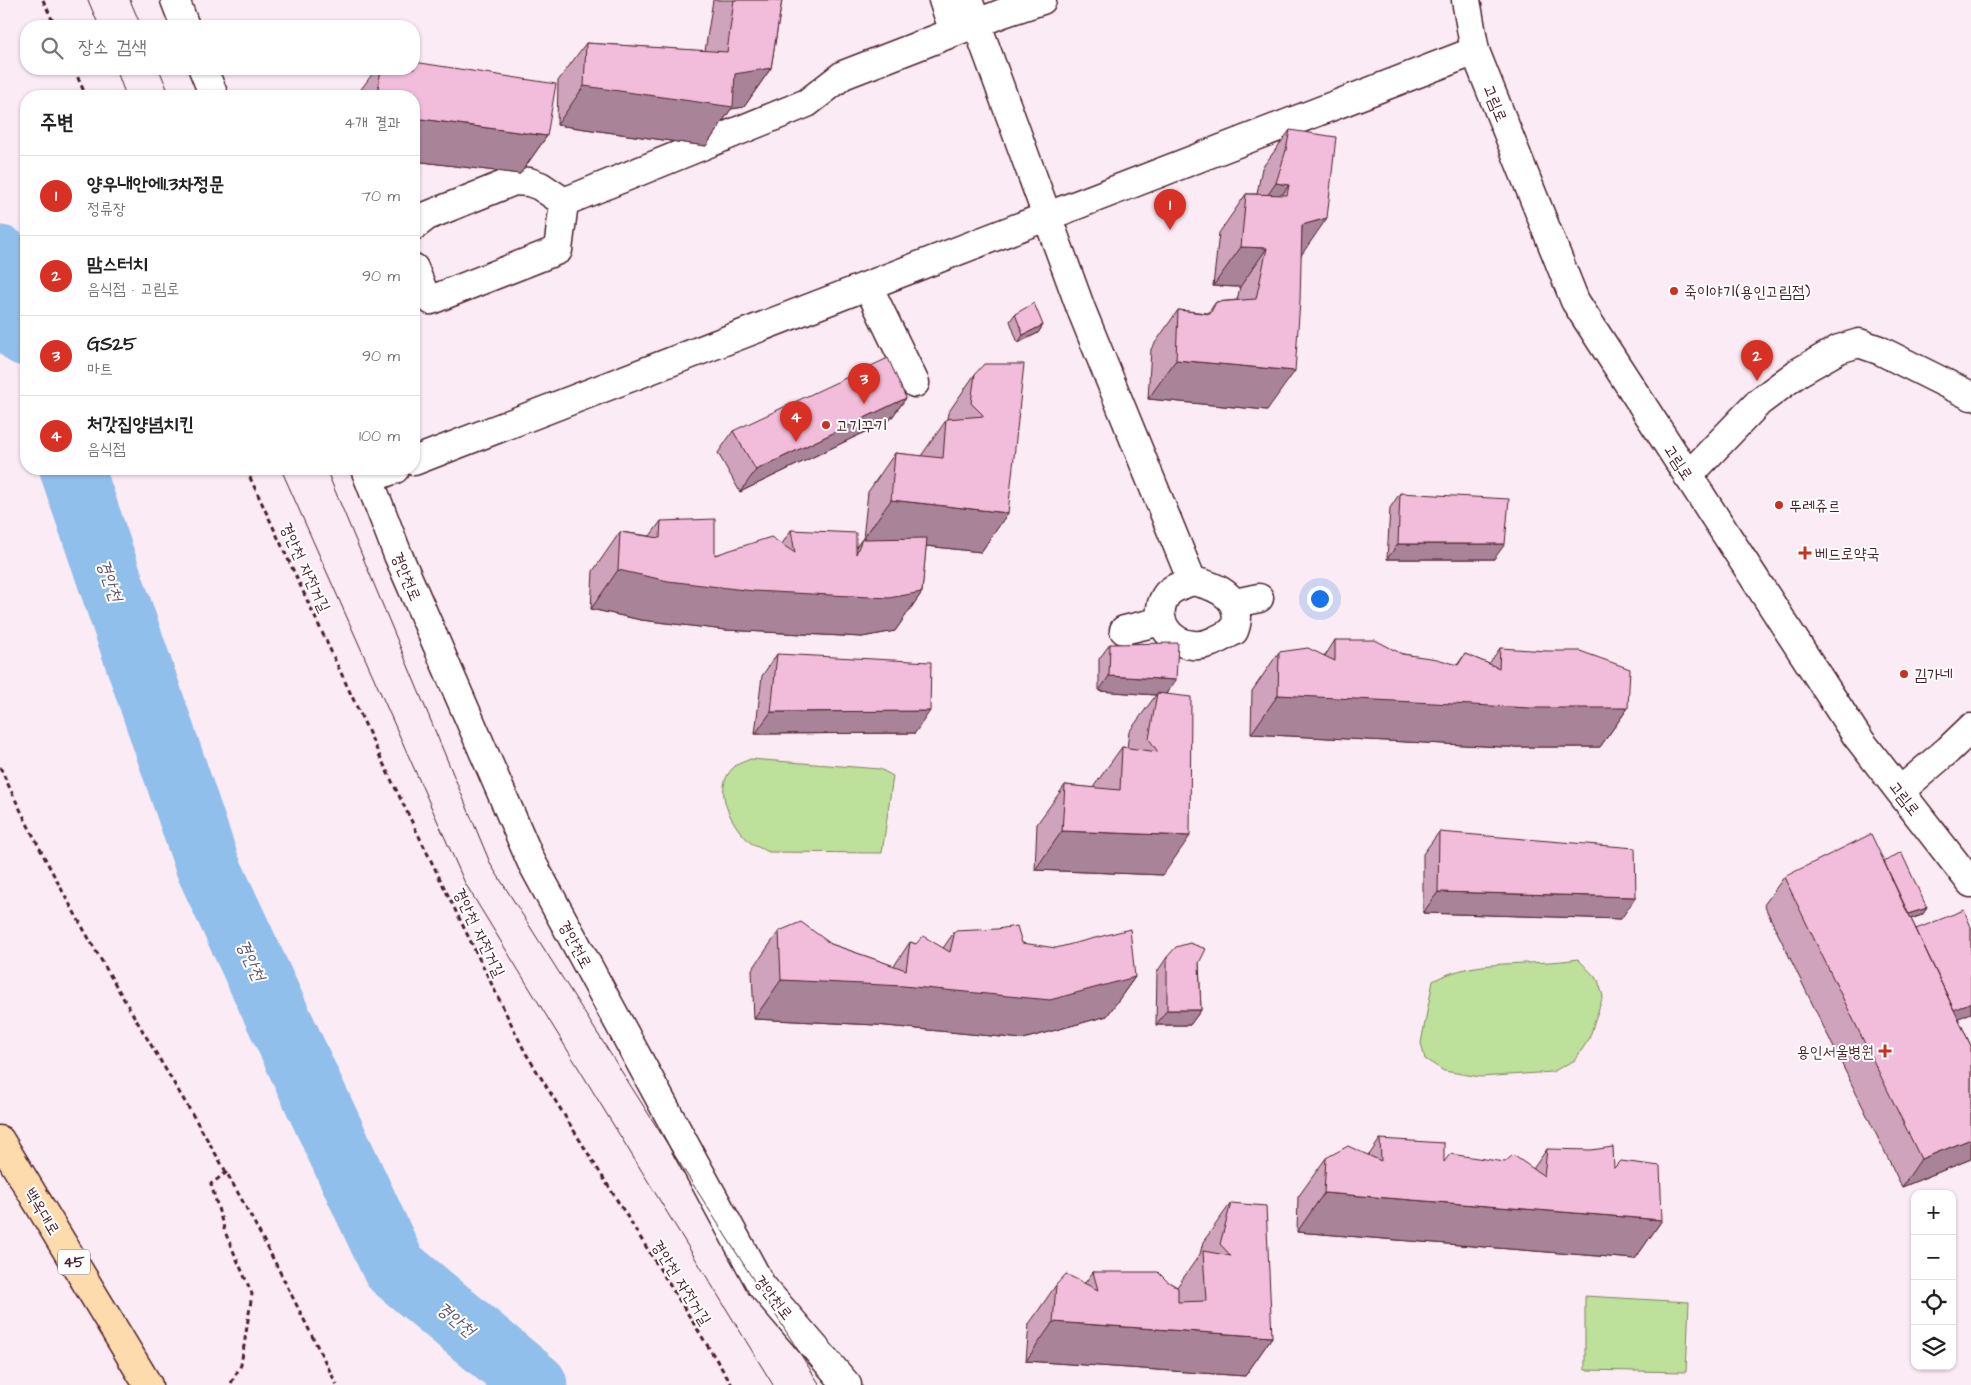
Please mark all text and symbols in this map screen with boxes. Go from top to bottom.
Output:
search box [20,20,420,75]
icon: search [38,34,66,62]
text: 장소 검색 [78,34,147,61]
street label: 고림로 [1478,81,1513,125]
text: 주변 [40,108,74,137]
text: 4개 결과 [344,112,400,134]
text: 양우내안에1.3차정문 [87,171,224,198]
text: 1 [55,185,57,207]
text: 70 m [361,185,400,207]
pin: 1 [1154,189,1186,230]
text: 정류장 [87,198,126,220]
text: 맘스터치 [87,251,148,278]
text: 2 [51,265,61,287]
text: 90 m [362,265,400,287]
text: 음식점 · 고림로 [87,278,179,300]
place label: 죽이야기(용인고림점) [1684,281,1811,303]
marker: 죽이야기(용인고림점) [1668,285,1680,297]
text: GS25 [87,331,137,358]
pin: 2 [1741,340,1773,381]
text: 3 [52,345,60,367]
text: 90 m [362,345,400,367]
text: 마트 [87,358,113,380]
pin: 3 [848,363,880,404]
pin: 4 [780,401,812,442]
text: 처갓집양념치킨 [87,411,194,438]
place label: 고기꾸기 [836,415,888,437]
marker: 고기꾸기 [820,419,832,431]
text: 4 [51,425,61,447]
text: 100 m [359,425,400,447]
text: 음식점 [87,438,126,460]
street label: 고림로 [1658,440,1698,485]
place label: 뚜레쥬르 [1789,495,1841,517]
marker: 뚜레쥬르 [1773,499,1785,511]
street label: 경안천 자전거길 [275,519,336,616]
place label: 베드로약국 [1815,543,1880,565]
marker: 베드로약국 [1799,547,1811,559]
street label: 경안천로 [386,548,426,604]
water label: 경안천 [91,556,129,606]
your location [1307,586,1333,612]
place label: 김가네 [1914,664,1953,686]
marker: 김가네 [1898,668,1910,680]
street label: 고림로 [1884,777,1925,821]
street label: 경안천 자전거길 [448,884,510,981]
street label: 경안천로 [553,917,597,972]
water label: 경안천 [230,935,272,987]
place label: 용인서울병원 [1797,1041,1874,1063]
marker: 용인서울병원 [1878,1044,1892,1058]
street label: 백옥대로 [19,1184,65,1239]
map controls [1911,1190,1956,1370]
button: + [1911,1190,1956,1235]
button: − [1911,1235,1956,1280]
street label: 경안천 자전거길 [646,1236,716,1329]
road number: 45 [58,1250,90,1274]
street label: 경안천로 [749,1271,798,1325]
button: locate [1911,1280,1956,1325]
water label: 경안천 [431,1296,482,1344]
button: layers [1911,1325,1956,1370]

